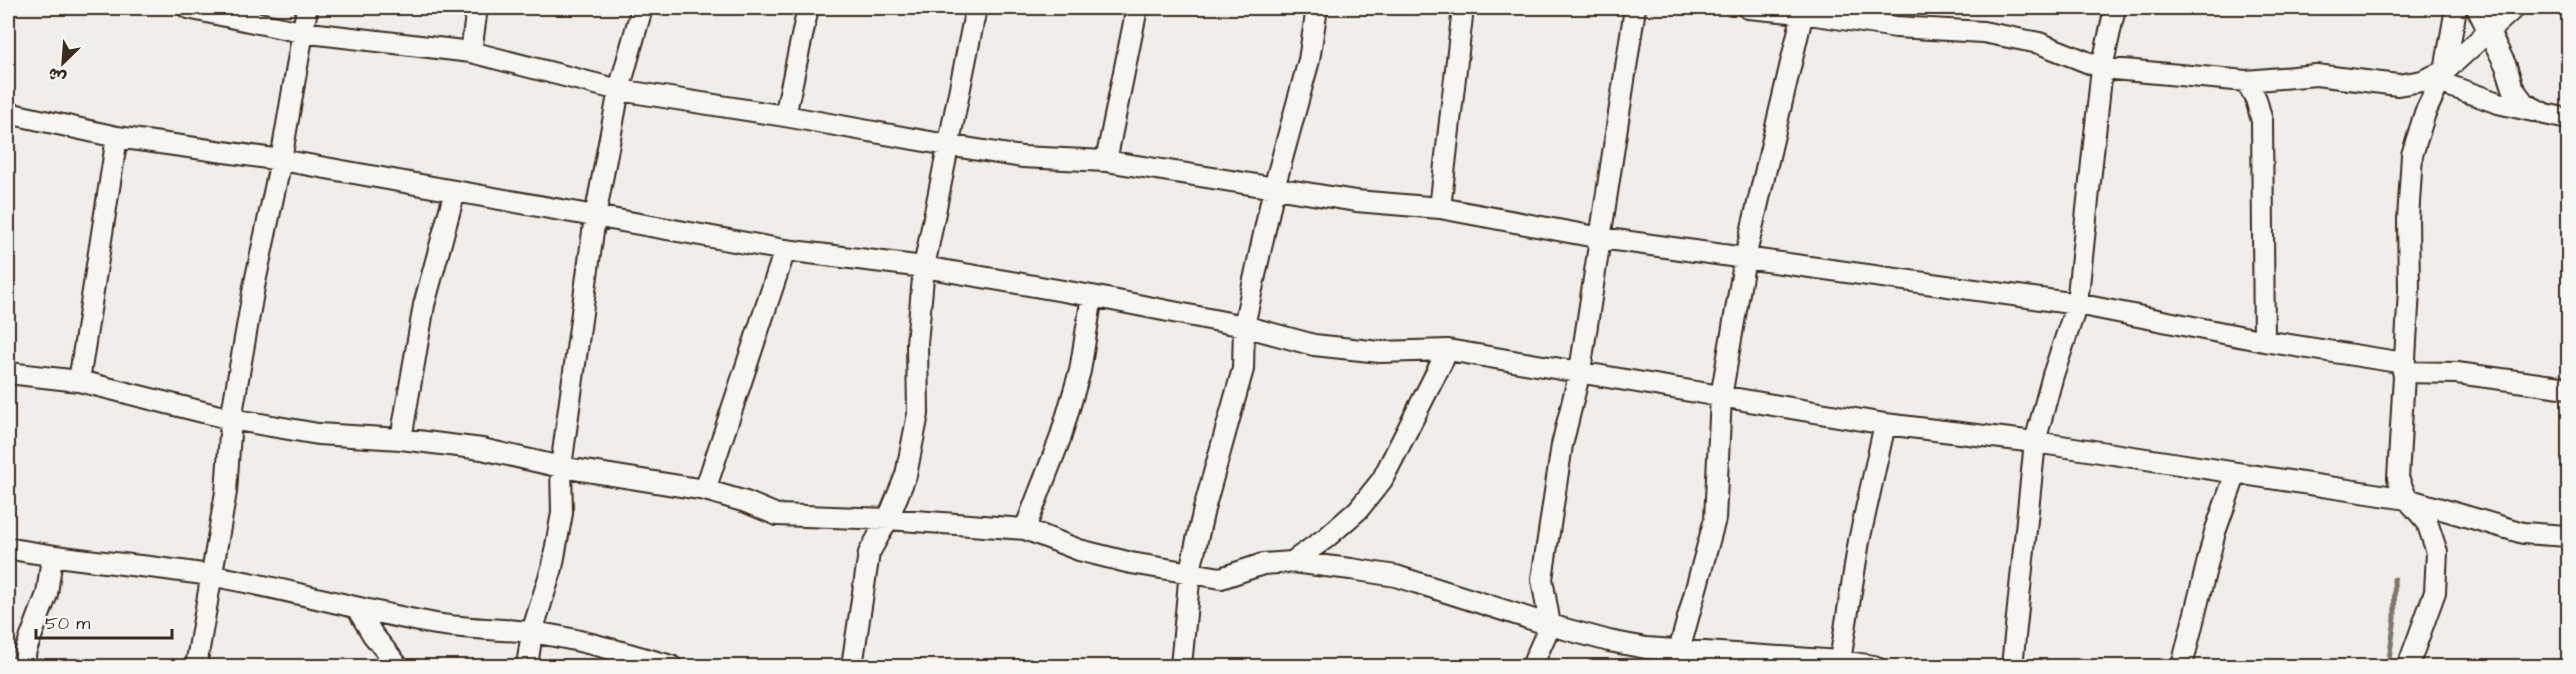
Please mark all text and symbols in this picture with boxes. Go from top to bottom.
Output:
north arrow [33,33,93,93]
text: ش [44,62,70,89]
scale bar [36,602,172,640]
text: 50 m [45,611,90,636]

